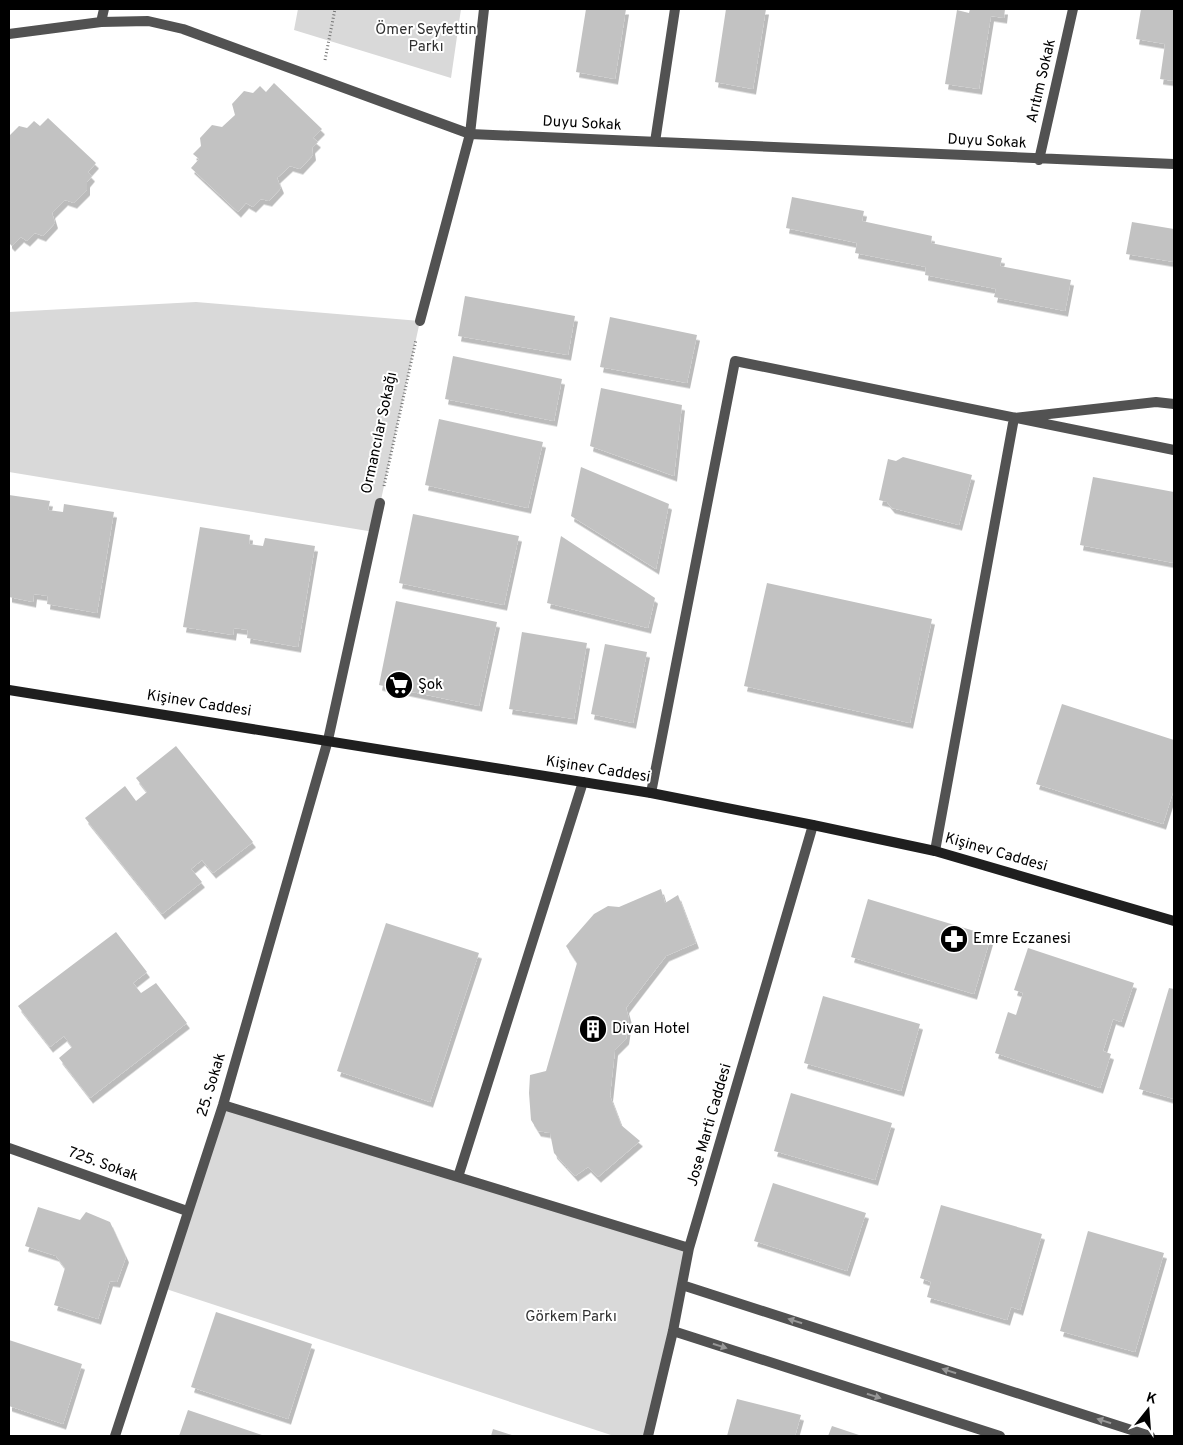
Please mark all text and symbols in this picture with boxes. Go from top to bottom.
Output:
park label: Ömer Seyfettin Parkı [375,20,477,57]
street label: Arıtım Sokak [1023,37,1061,125]
street label: Duyu Sokak [542,112,622,136]
street label: Duyu Sokak [947,130,1027,154]
street label: Ormancılar Sokağı [358,370,402,496]
supermarket icon: Şok [384,670,414,700]
place label: Şok [418,676,443,695]
street label: Kişinev Caddesi [145,686,253,722]
street label: Kişinev Caddesi [544,752,652,788]
street label: Kişinev Caddesi [943,829,1049,877]
pharmacy icon: Emre Eczanesi [939,924,969,954]
place label: Emre Eczanesi [973,930,1071,949]
building icon: Divan Hotel [578,1014,608,1044]
place label: Divan Hotel [612,1020,690,1039]
street label: 25. Sokak [193,1051,231,1119]
street label: Jose Marti Caddesi [683,1061,737,1189]
street label: 725. Sokak [65,1143,141,1187]
park label: Görkem Parkı [525,1308,617,1327]
one-way arrow [787,1317,802,1324]
one-way arrow [712,1343,727,1351]
one-way arrow [941,1367,956,1375]
north arrow [1123,1385,1173,1435]
text: K [1144,1389,1159,1409]
one-way arrow [867,1393,882,1400]
one-way arrow [1096,1417,1111,1425]

